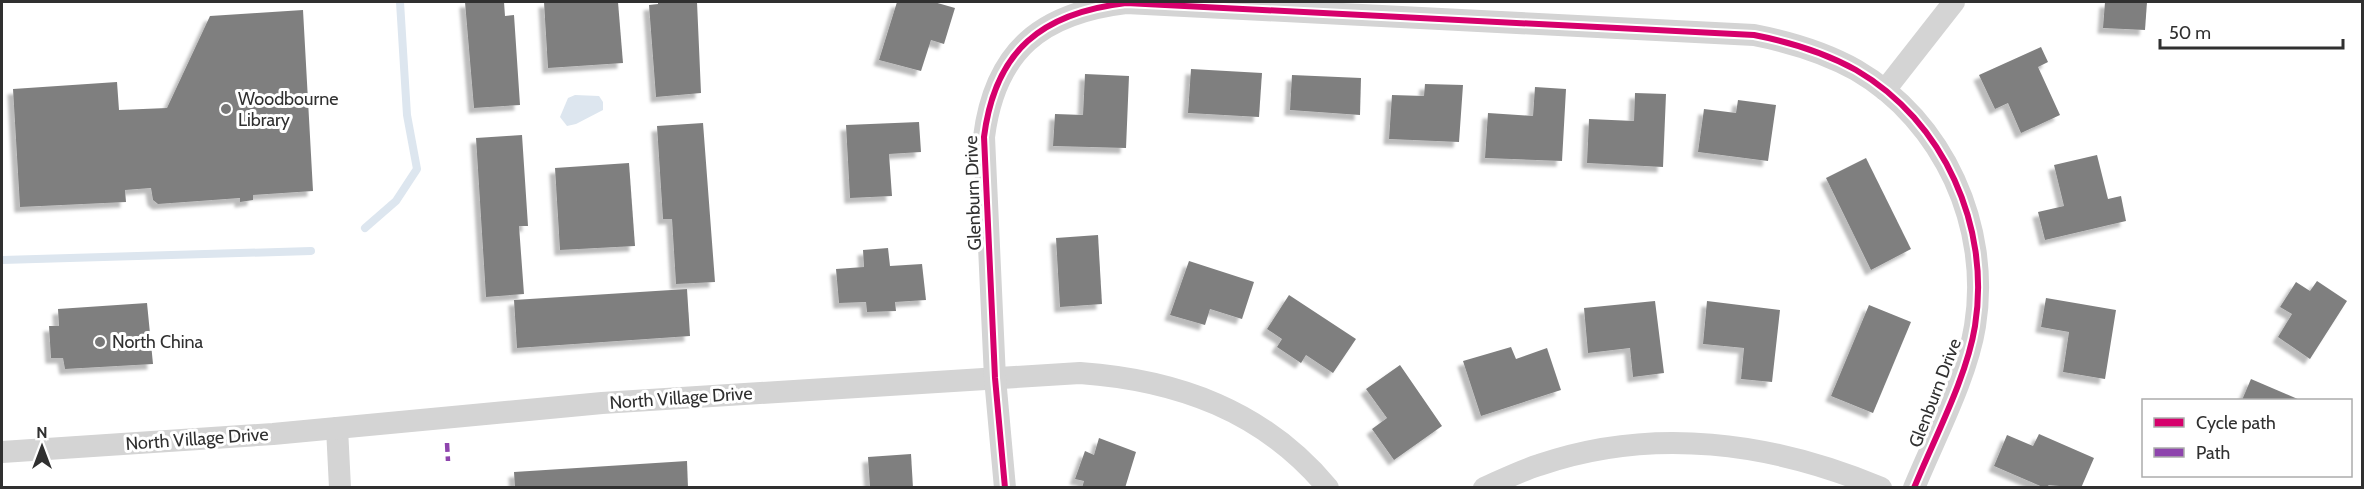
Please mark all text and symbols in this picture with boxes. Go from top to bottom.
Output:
scale bar [2160,12,2343,50]
text: 50 m [2169,22,2211,44]
place label: Woodbourne Library [238,88,338,131]
marker: Woodbourne Library [219,102,233,116]
street label: Glenburn Drive [960,135,986,251]
place label: North China [112,331,204,353]
marker: North China [93,335,107,349]
street label: Glenburn Drive [1904,335,1966,451]
street label: North Village Drive [609,382,753,414]
legend [2142,399,2352,477]
text: Cycle path [2196,412,2276,434]
north arrow [12,417,72,477]
text: N [36,423,48,442]
street label: North Village Drive [125,423,269,455]
text: Path [2196,442,2230,464]

